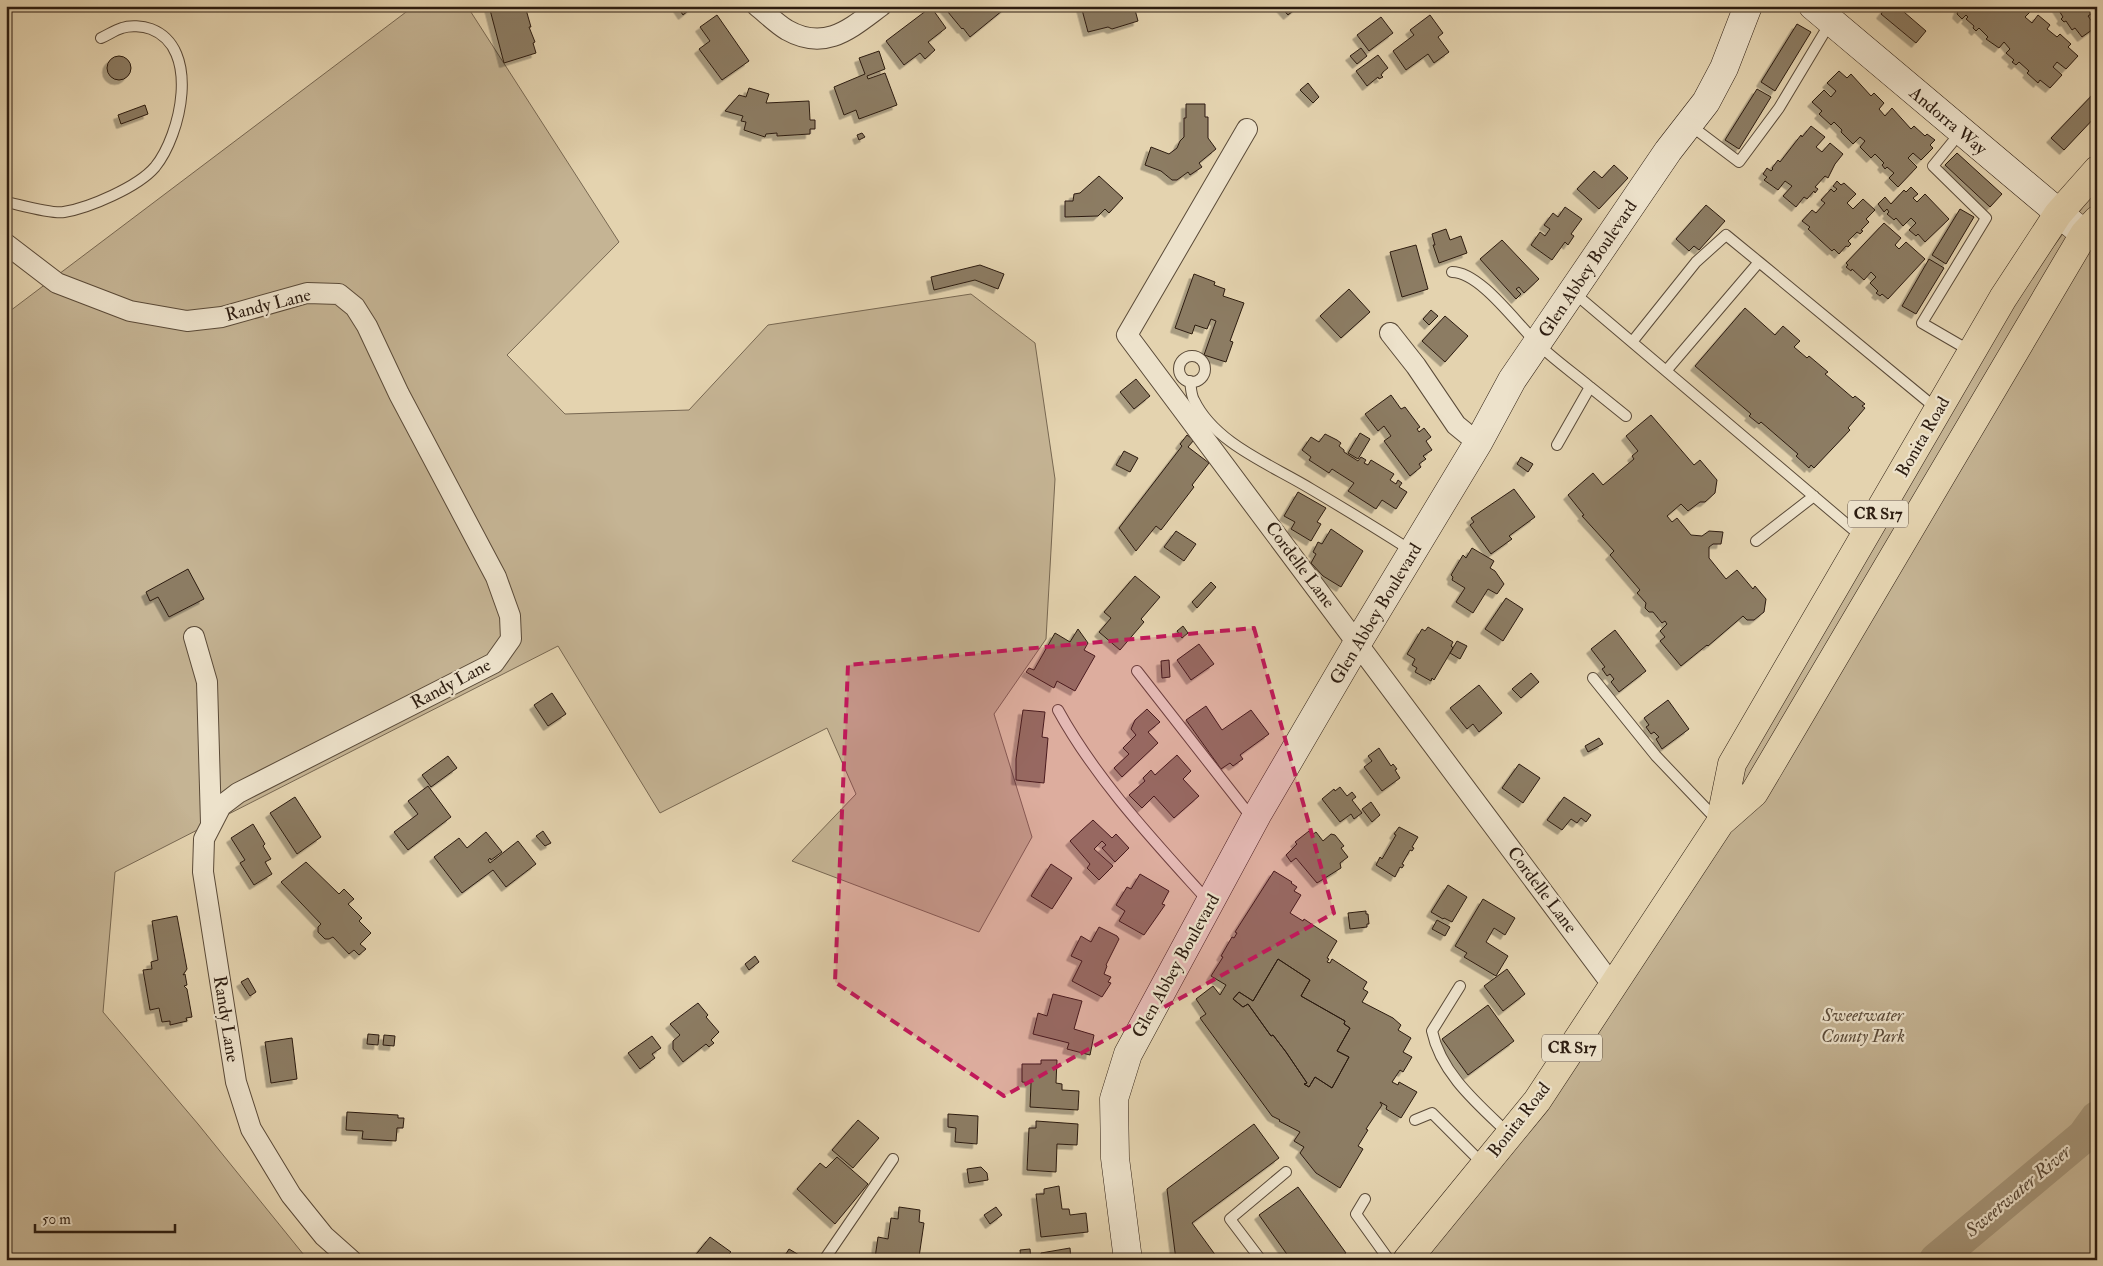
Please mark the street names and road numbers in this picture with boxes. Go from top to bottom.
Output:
street label: Andorra Way [1904,81,1992,161]
street label: Glen Abbey Boulevard [1533,196,1643,342]
street label: Randy Lane [223,283,314,327]
street label: Bonita Road [1891,393,1955,481]
road number: CR S17 [1848,500,1908,528]
street label: Cordelle Lane [1260,517,1340,613]
street label: Glen Abbey Boulevard [1325,539,1427,689]
street label: Randy Lane [407,653,495,715]
street label: Cordelle Lane [1502,842,1582,938]
street label: Glen Abbey Boulevard [1127,890,1225,1042]
street label: Randy Lane [208,974,244,1064]
road number: CR S17 [1542,1034,1602,1062]
street label: Bonita Road [1483,1078,1556,1162]

